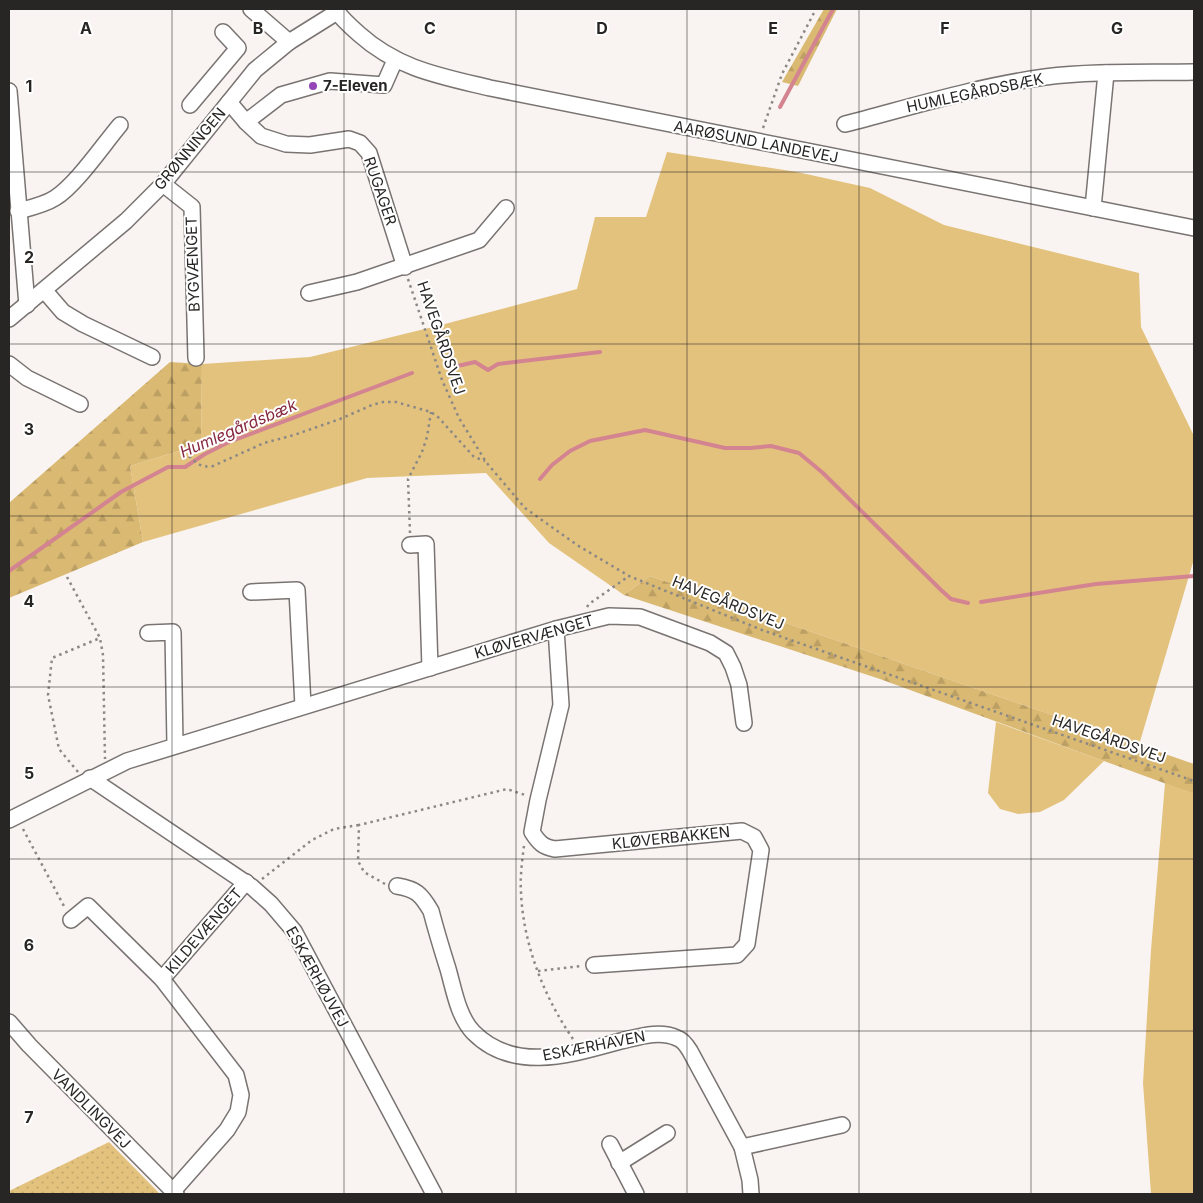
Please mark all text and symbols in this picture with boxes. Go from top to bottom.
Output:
text: A [80,18,92,38]
text: B [253,18,263,38]
text: C [424,18,436,38]
text: D [596,18,608,38]
text: E [768,18,778,38]
text: F [940,18,950,38]
text: G [1111,18,1123,38]
street label: HUMLEGÅRDSBÆK [905,69,1045,116]
text: 1 [26,76,32,96]
place label: 7-Eleven [323,76,388,95]
marker: 7-Eleven [307,80,319,92]
street label: GRØNNINGEN [150,104,230,194]
street label: AARØSUND LANDEVEJ [672,116,840,167]
street label: RUGAGER [360,154,401,228]
street label: BYGVÆNGET [181,216,204,312]
text: 2 [24,247,34,267]
street label: HAVEGÅRDSVEJ [413,278,470,397]
water label: Humlegårdsbæk [176,394,300,462]
text: 3 [24,419,34,439]
street label: HAVEGÅRDSVEJ [669,571,787,634]
text: 4 [24,591,35,611]
street label: KLØVERVÆNGET [472,610,596,663]
street label: HAVEGÅRDSVEJ [1050,710,1169,767]
text: 5 [24,763,34,783]
street label: KLØVERBAKKEN [611,822,731,853]
street label: KILDEVÆNGET [161,884,246,978]
street label: ESKÆRHØJVEJ [282,923,353,1031]
text: 6 [24,935,34,955]
street label: ESKÆRHAVEN [541,1026,647,1065]
street label: VANDLINGVEJ [48,1065,135,1152]
text: 7 [24,1107,34,1127]

